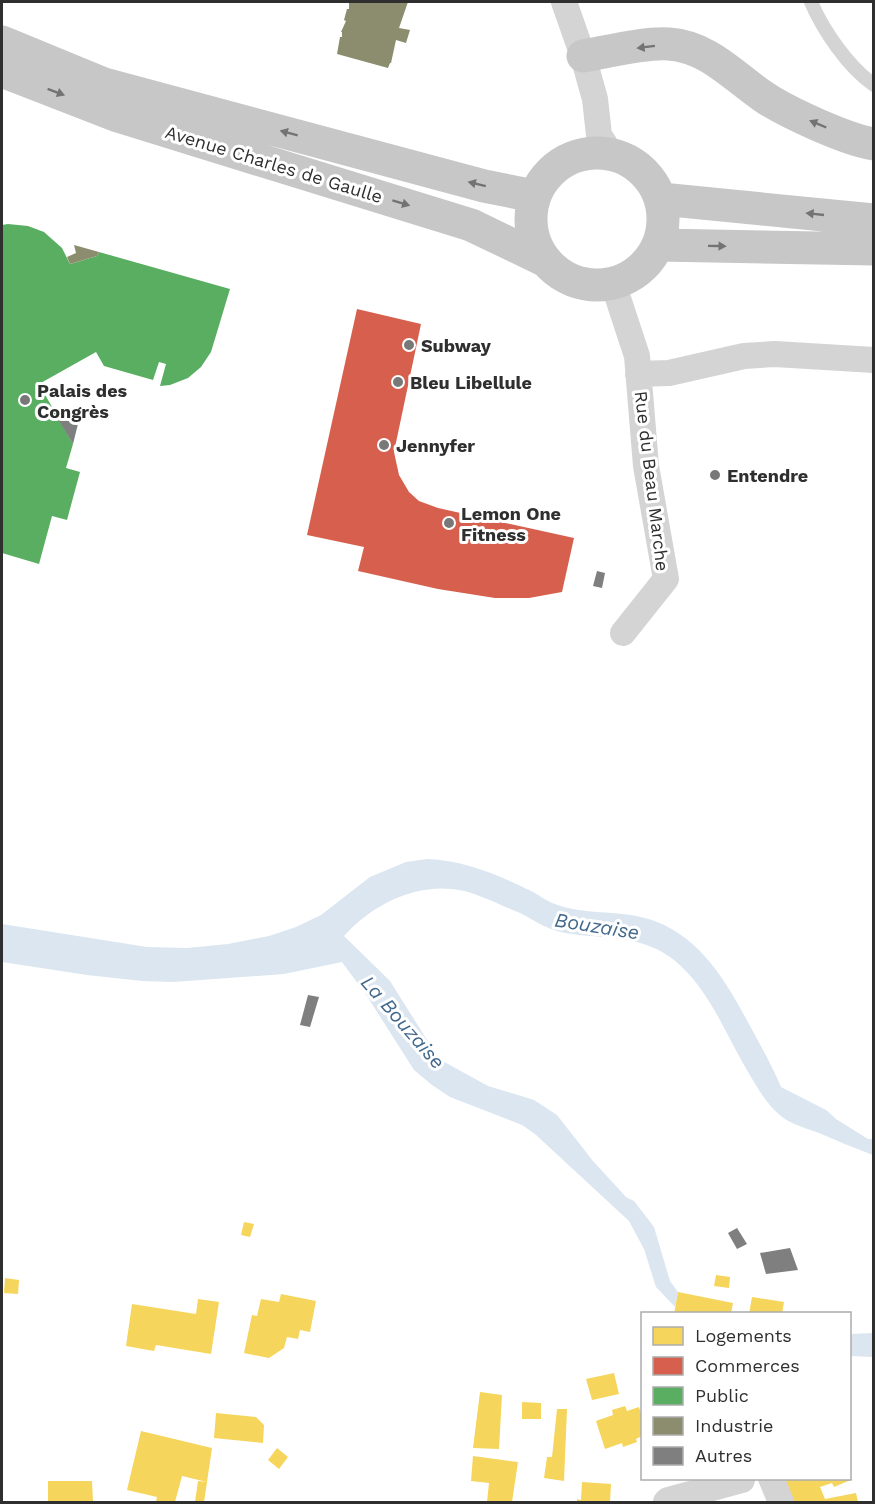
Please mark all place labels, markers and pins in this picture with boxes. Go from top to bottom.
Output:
place label: Subway [421,335,492,356]
marker: Subway [402,338,416,352]
place label: Bleu Libellule [410,372,532,393]
marker: Bleu Libellule [391,375,405,389]
place label: Palais des Congrès [37,380,128,422]
marker: Palais des Congrès [18,393,32,407]
place label: Jennyfer [396,435,475,456]
marker: Jennyfer [377,438,391,452]
place label: Entendre [727,465,808,486]
marker: Entendre [708,468,722,482]
place label: Lemon One Fitness [461,503,561,545]
marker: Lemon One Fitness [442,516,456,530]

